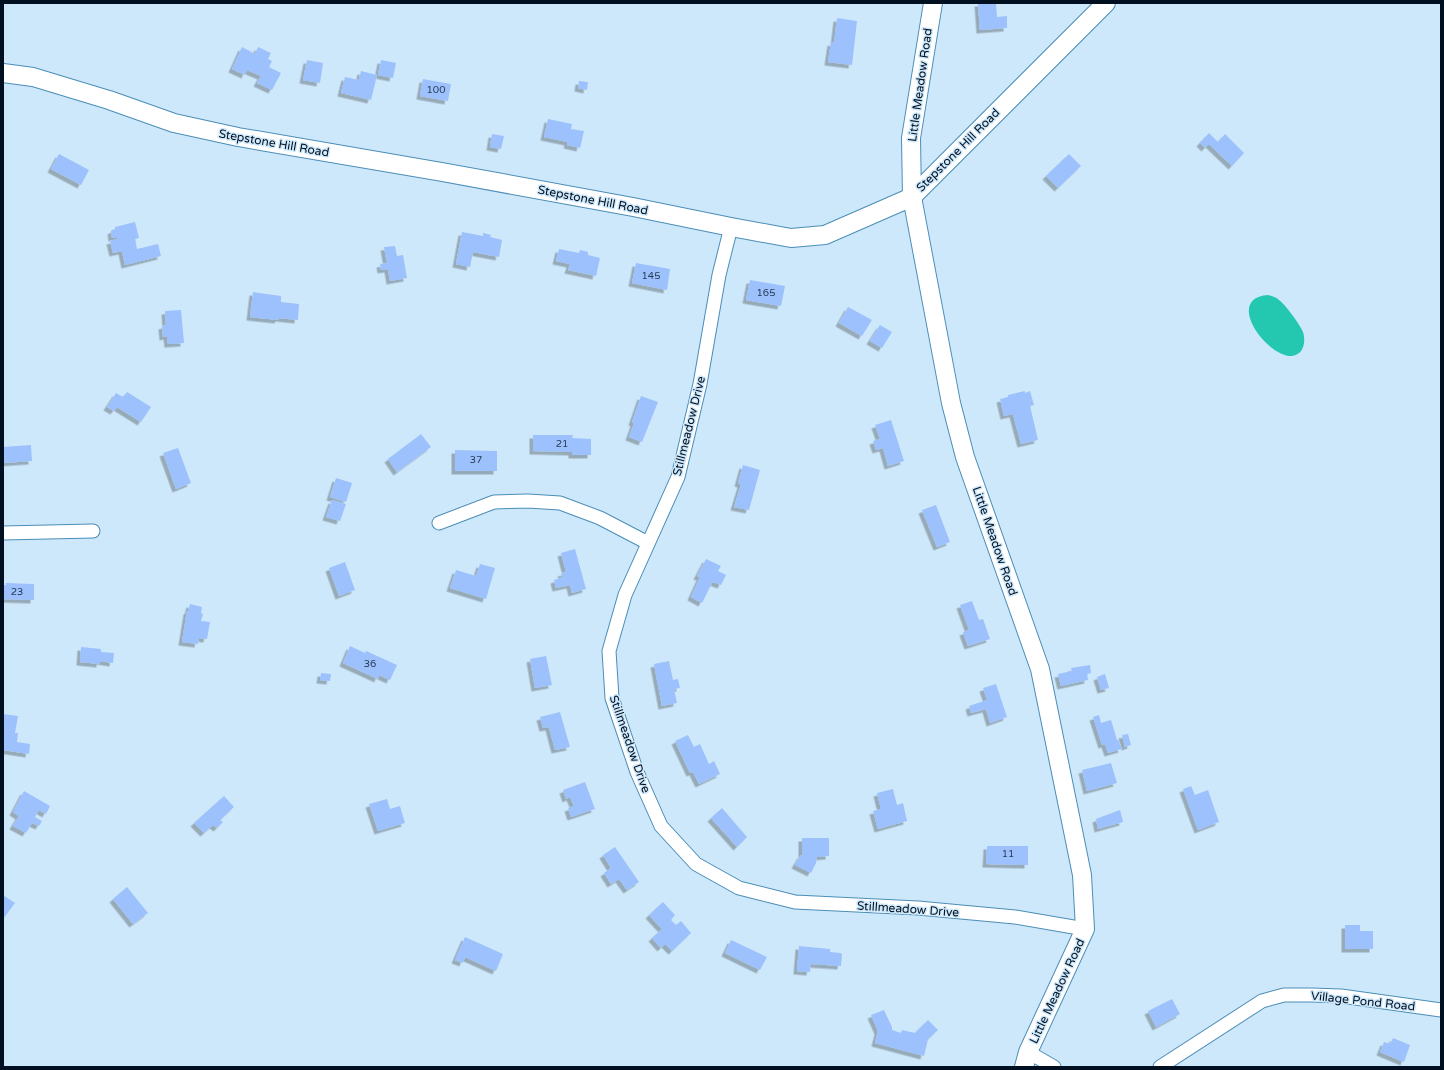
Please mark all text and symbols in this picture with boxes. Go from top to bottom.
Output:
street label: Little Meadow Road [905,27,935,143]
house number: 100 [427,84,445,96]
street label: Stepstone Hill Road [913,105,1003,195]
street label: Stepstone Hill Road [218,126,330,160]
street label: Stepstone Hill Road [537,182,649,218]
house number: 145 [642,270,660,282]
house number: 165 [757,287,775,299]
street label: Stillmeadow Drive [670,375,708,477]
house number: 21 [556,438,568,450]
house number: 37 [470,454,482,466]
street label: Little Meadow Road [970,485,1020,597]
house number: 23 [11,586,23,598]
house number: 36 [364,658,376,670]
street label: Stillmeadow Drive [607,693,653,795]
house number: 11 [1002,848,1014,860]
street label: Stillmeadow Drive [857,898,960,920]
street label: Little Meadow Road [1026,936,1088,1046]
street label: Village Pond Road [1310,989,1416,1013]

